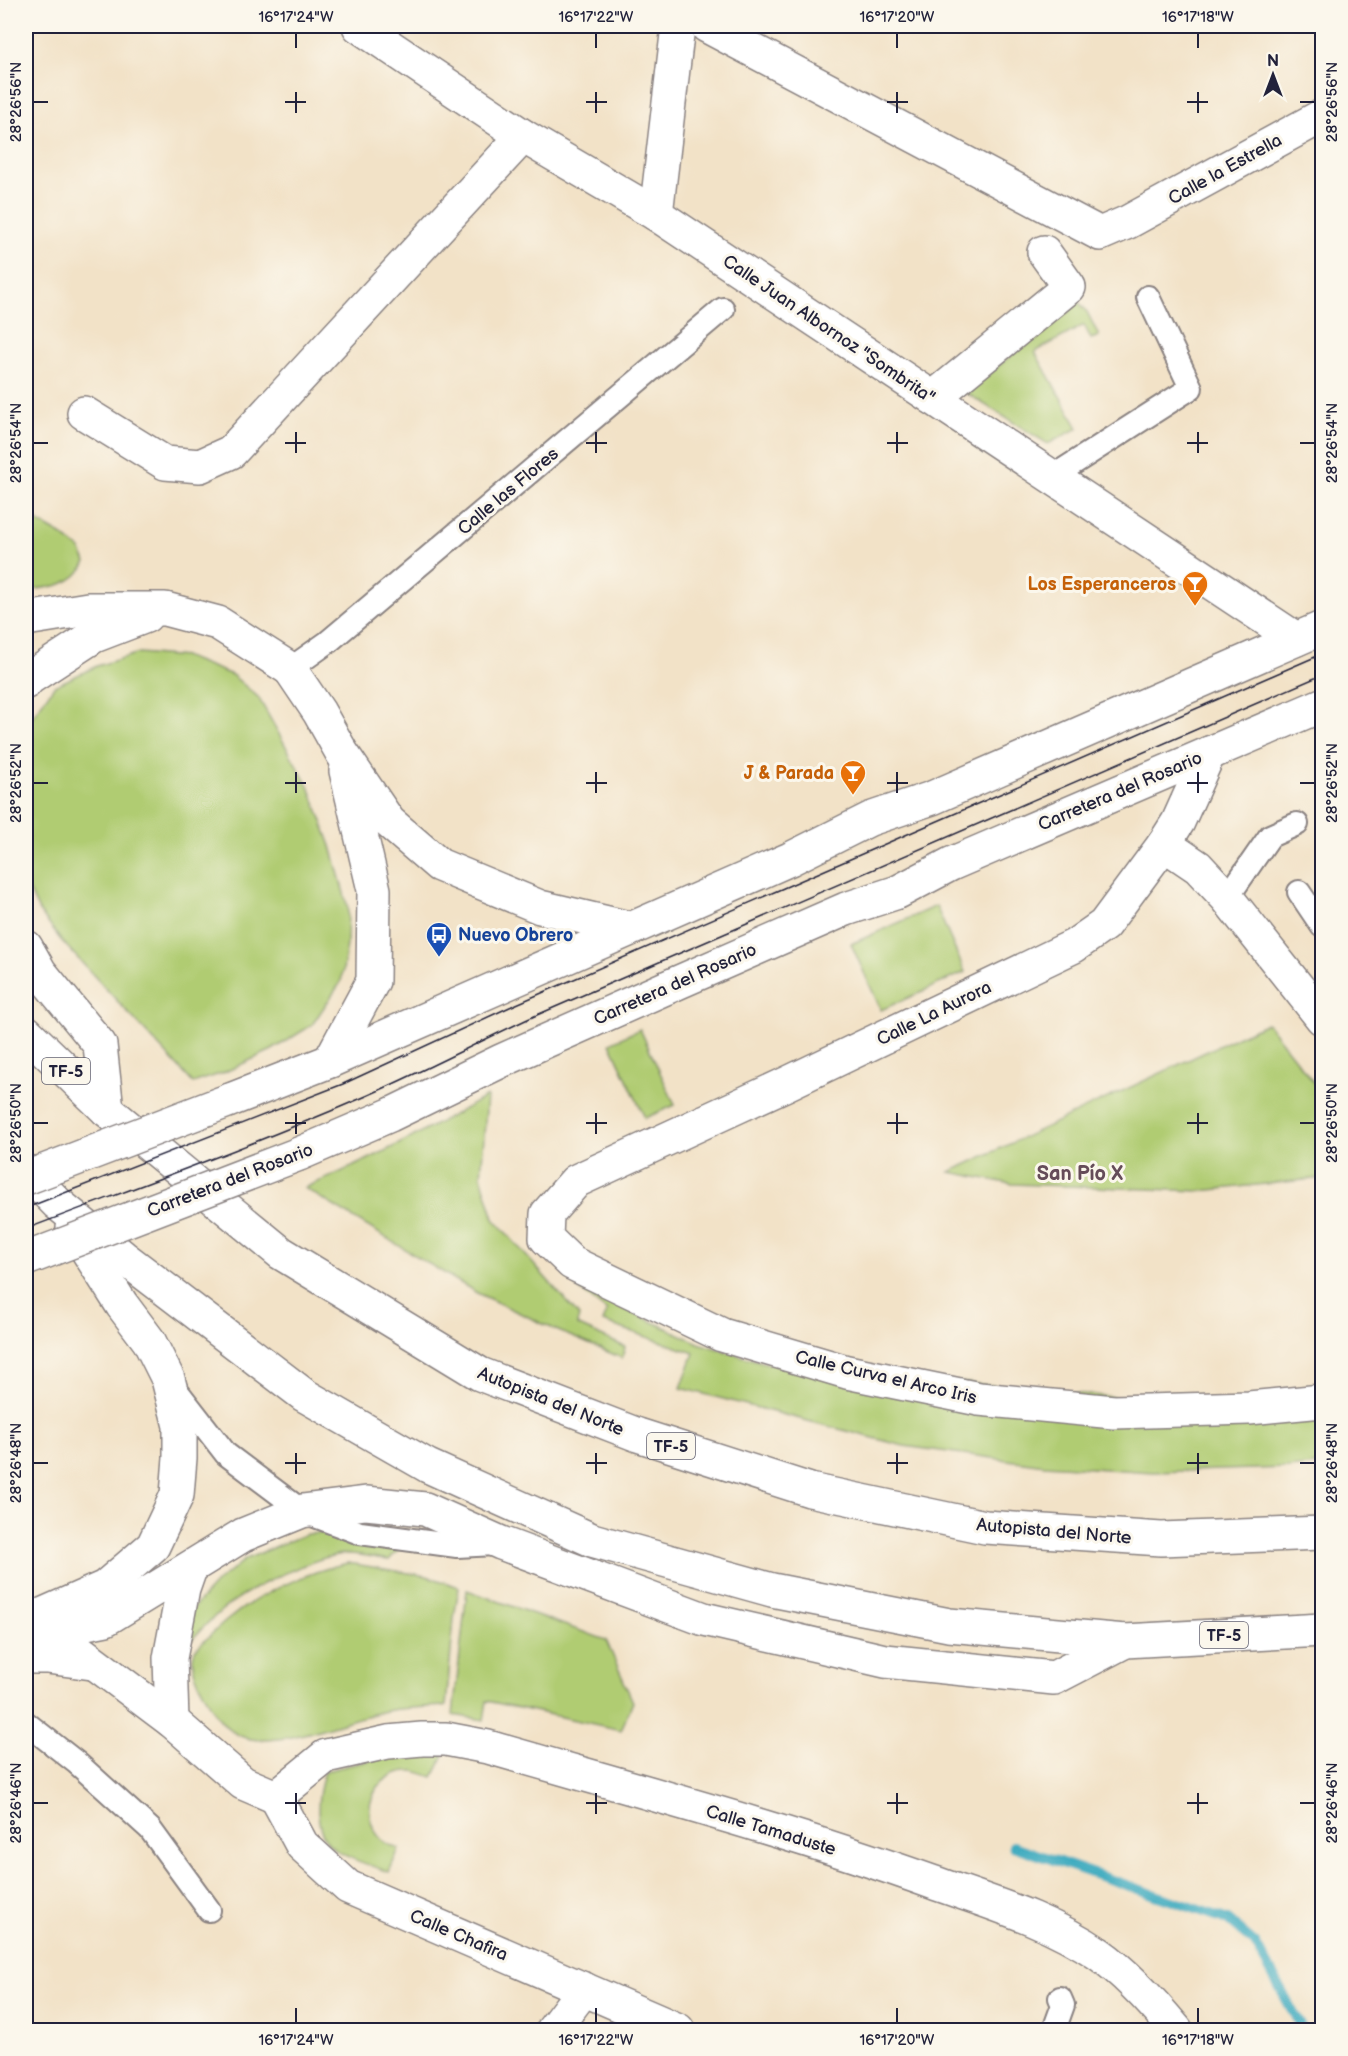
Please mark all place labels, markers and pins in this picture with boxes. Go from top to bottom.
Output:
bar icon: Los Esperanceros [1180,569,1210,607]
place label: Los Esperanceros [1028,574,1176,595]
bar icon: J & Parada [838,758,868,796]
place label: J & Parada [744,763,834,784]
bus stop icon: Nuevo Obrero [424,920,454,958]
place label: Nuevo Obrero [458,925,573,946]

